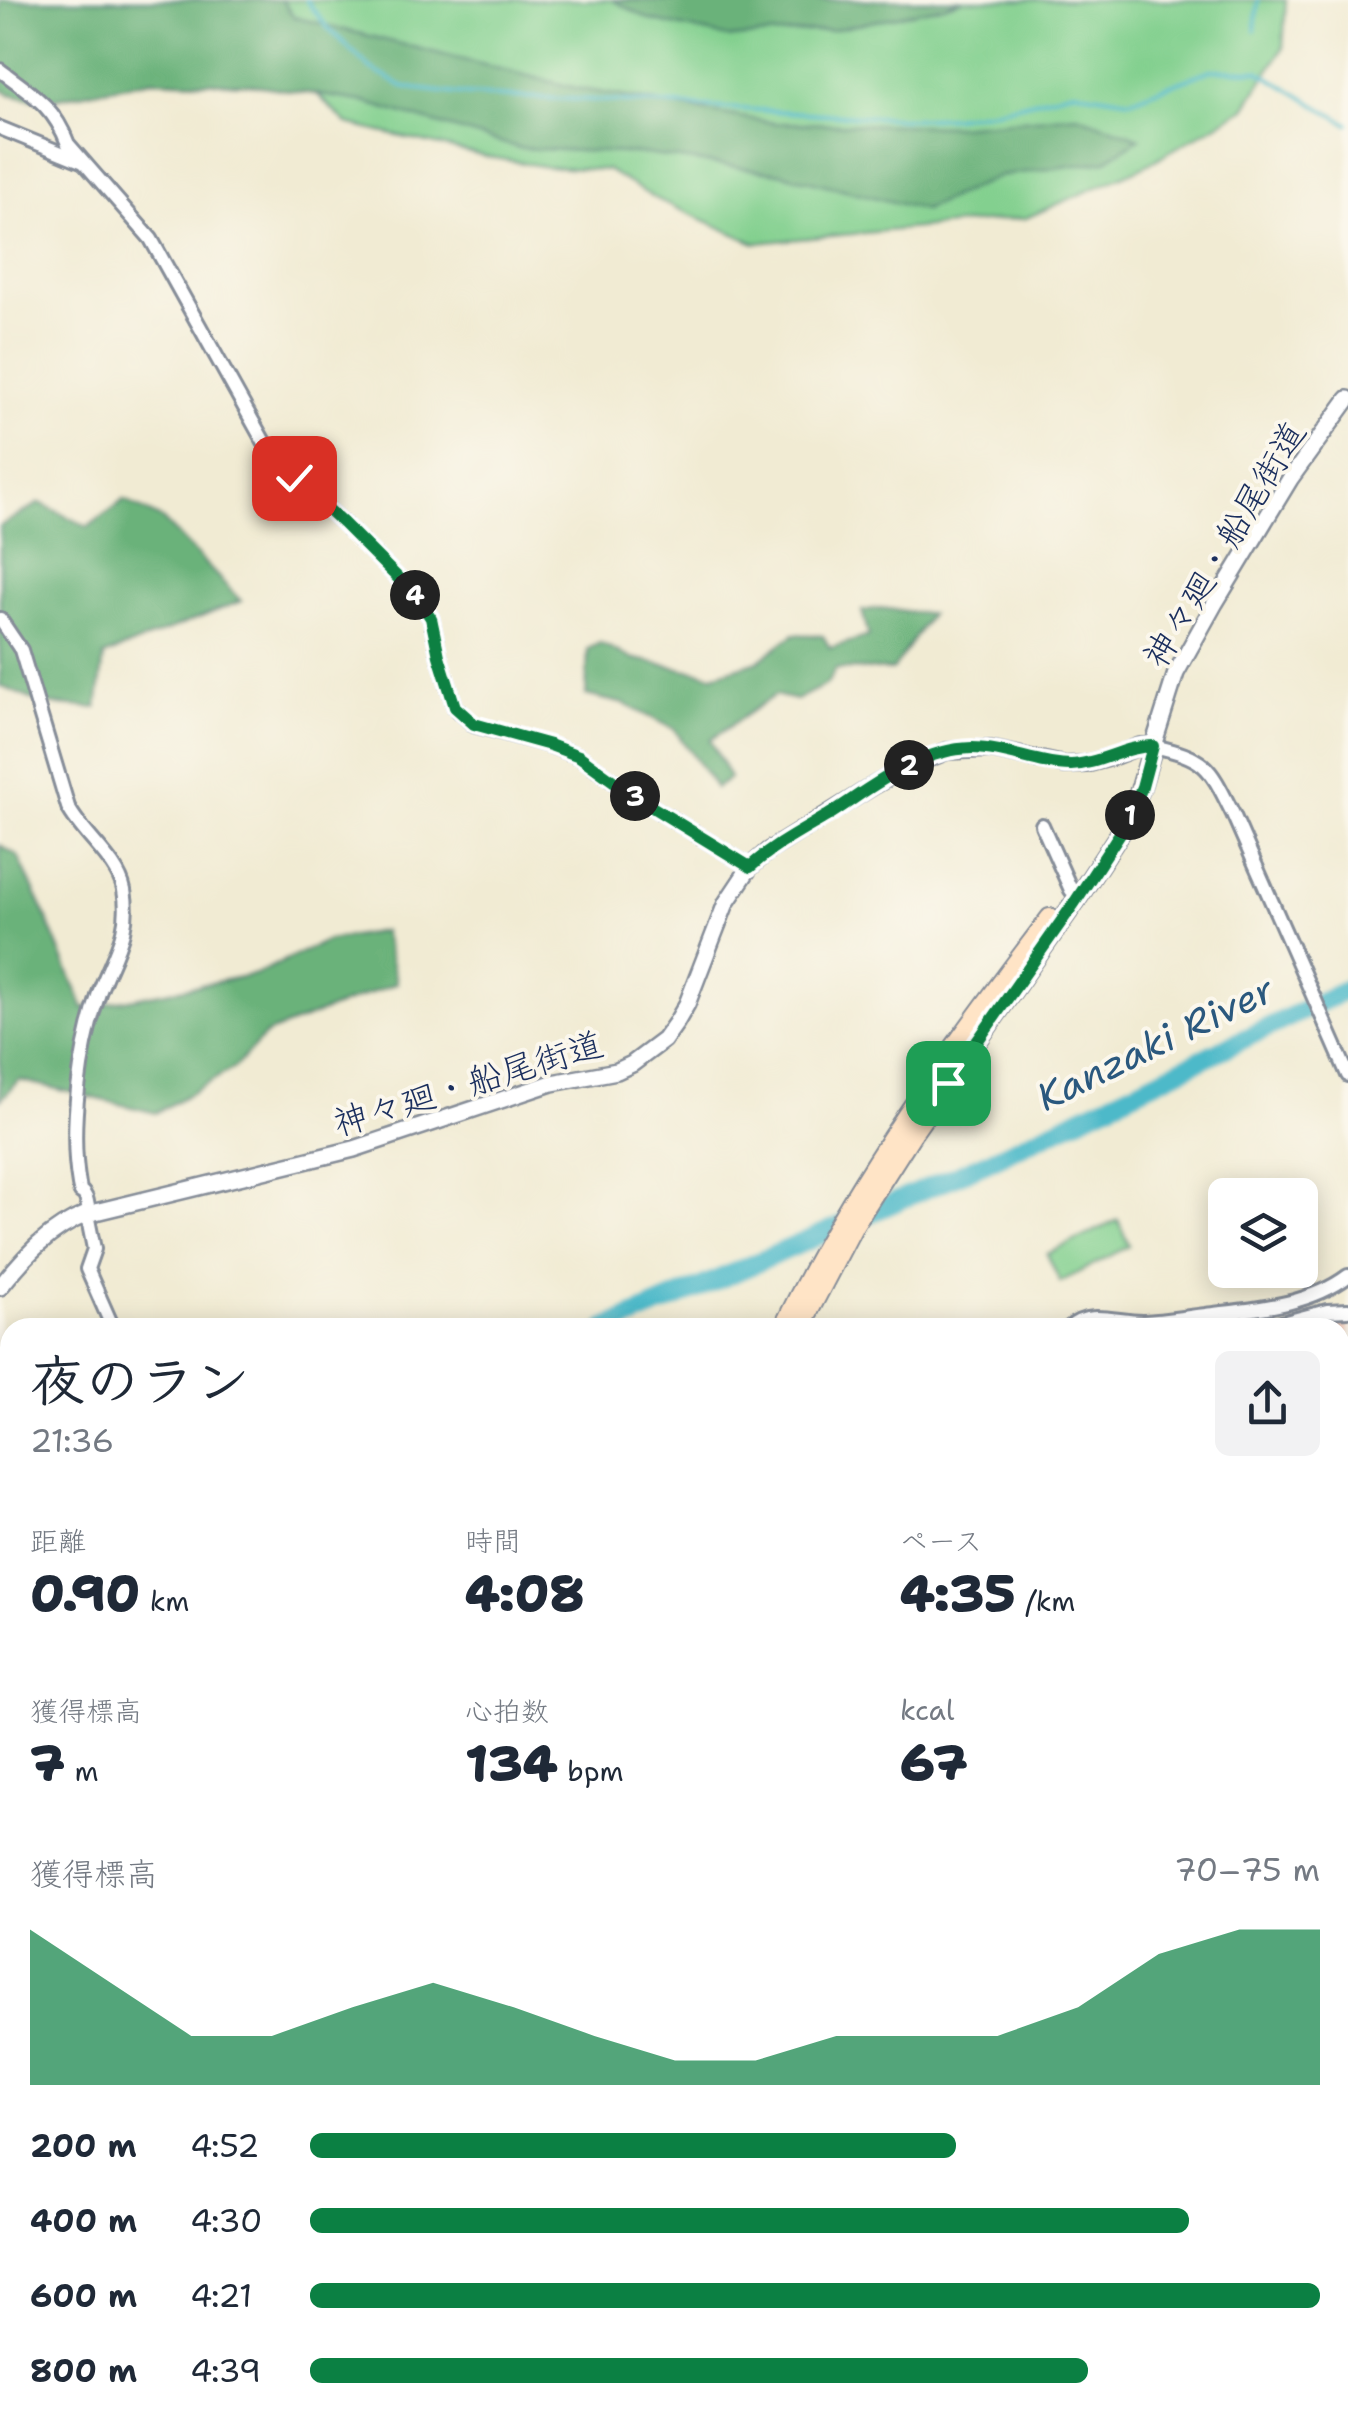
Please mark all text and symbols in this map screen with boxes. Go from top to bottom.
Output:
street label: 神々廻・船尾街道 [1132,412,1316,676]
pin [252,436,337,521]
icon: check [267,451,322,506]
pin: 4 [390,570,440,620]
text: 4 [405,576,425,614]
pin: 2 [884,740,934,790]
text: 2 [899,746,919,784]
pin: 3 [610,771,660,821]
text: 3 [625,777,645,815]
pin: 1 [1105,790,1155,840]
text: 1 [1124,796,1136,834]
water label: Kanzaki River [1028,963,1283,1123]
street label: 神々廻・船尾街道 [327,1020,609,1146]
pin [906,1041,991,1126]
icon: arrive [921,1056,976,1111]
map controls [1208,1178,1318,1288]
button: layers [1208,1178,1318,1288]
text: 夜のラン [30,1344,250,1418]
button: share [1215,1351,1320,1456]
text: 21:36 [30,1419,114,1462]
text: 距離 [30,1522,86,1560]
text: 時間 [465,1522,521,1560]
text: ペース [900,1522,982,1560]
text: 0.90 [30,1560,140,1627]
text: 4:08 [465,1560,585,1627]
text: 4:35 [900,1560,1016,1627]
text: km [140,1582,189,1620]
text: /km [1016,1582,1075,1620]
text: kcal [900,1691,954,1729]
text: 獲得標高 [30,1692,142,1730]
text: 心拍数 [465,1692,549,1730]
text: 67 [900,1729,968,1796]
text: 7 [30,1730,65,1797]
text: 134 [465,1730,558,1797]
text: m [65,1752,99,1790]
text: bpm [558,1752,624,1790]
text: 70–75 m [1174,1848,1320,1891]
text: 獲得標高 [30,1852,158,1895]
text: 200 m [30,2124,137,2167]
text: 4:52 [190,2124,260,2167]
text: 400 m [30,2199,137,2242]
text: 4:30 [190,2199,262,2242]
text: 600 m [30,2274,137,2317]
text: 4:21 [190,2274,252,2317]
text: 800 m [30,2349,137,2392]
text: 4:39 [190,2349,261,2392]

